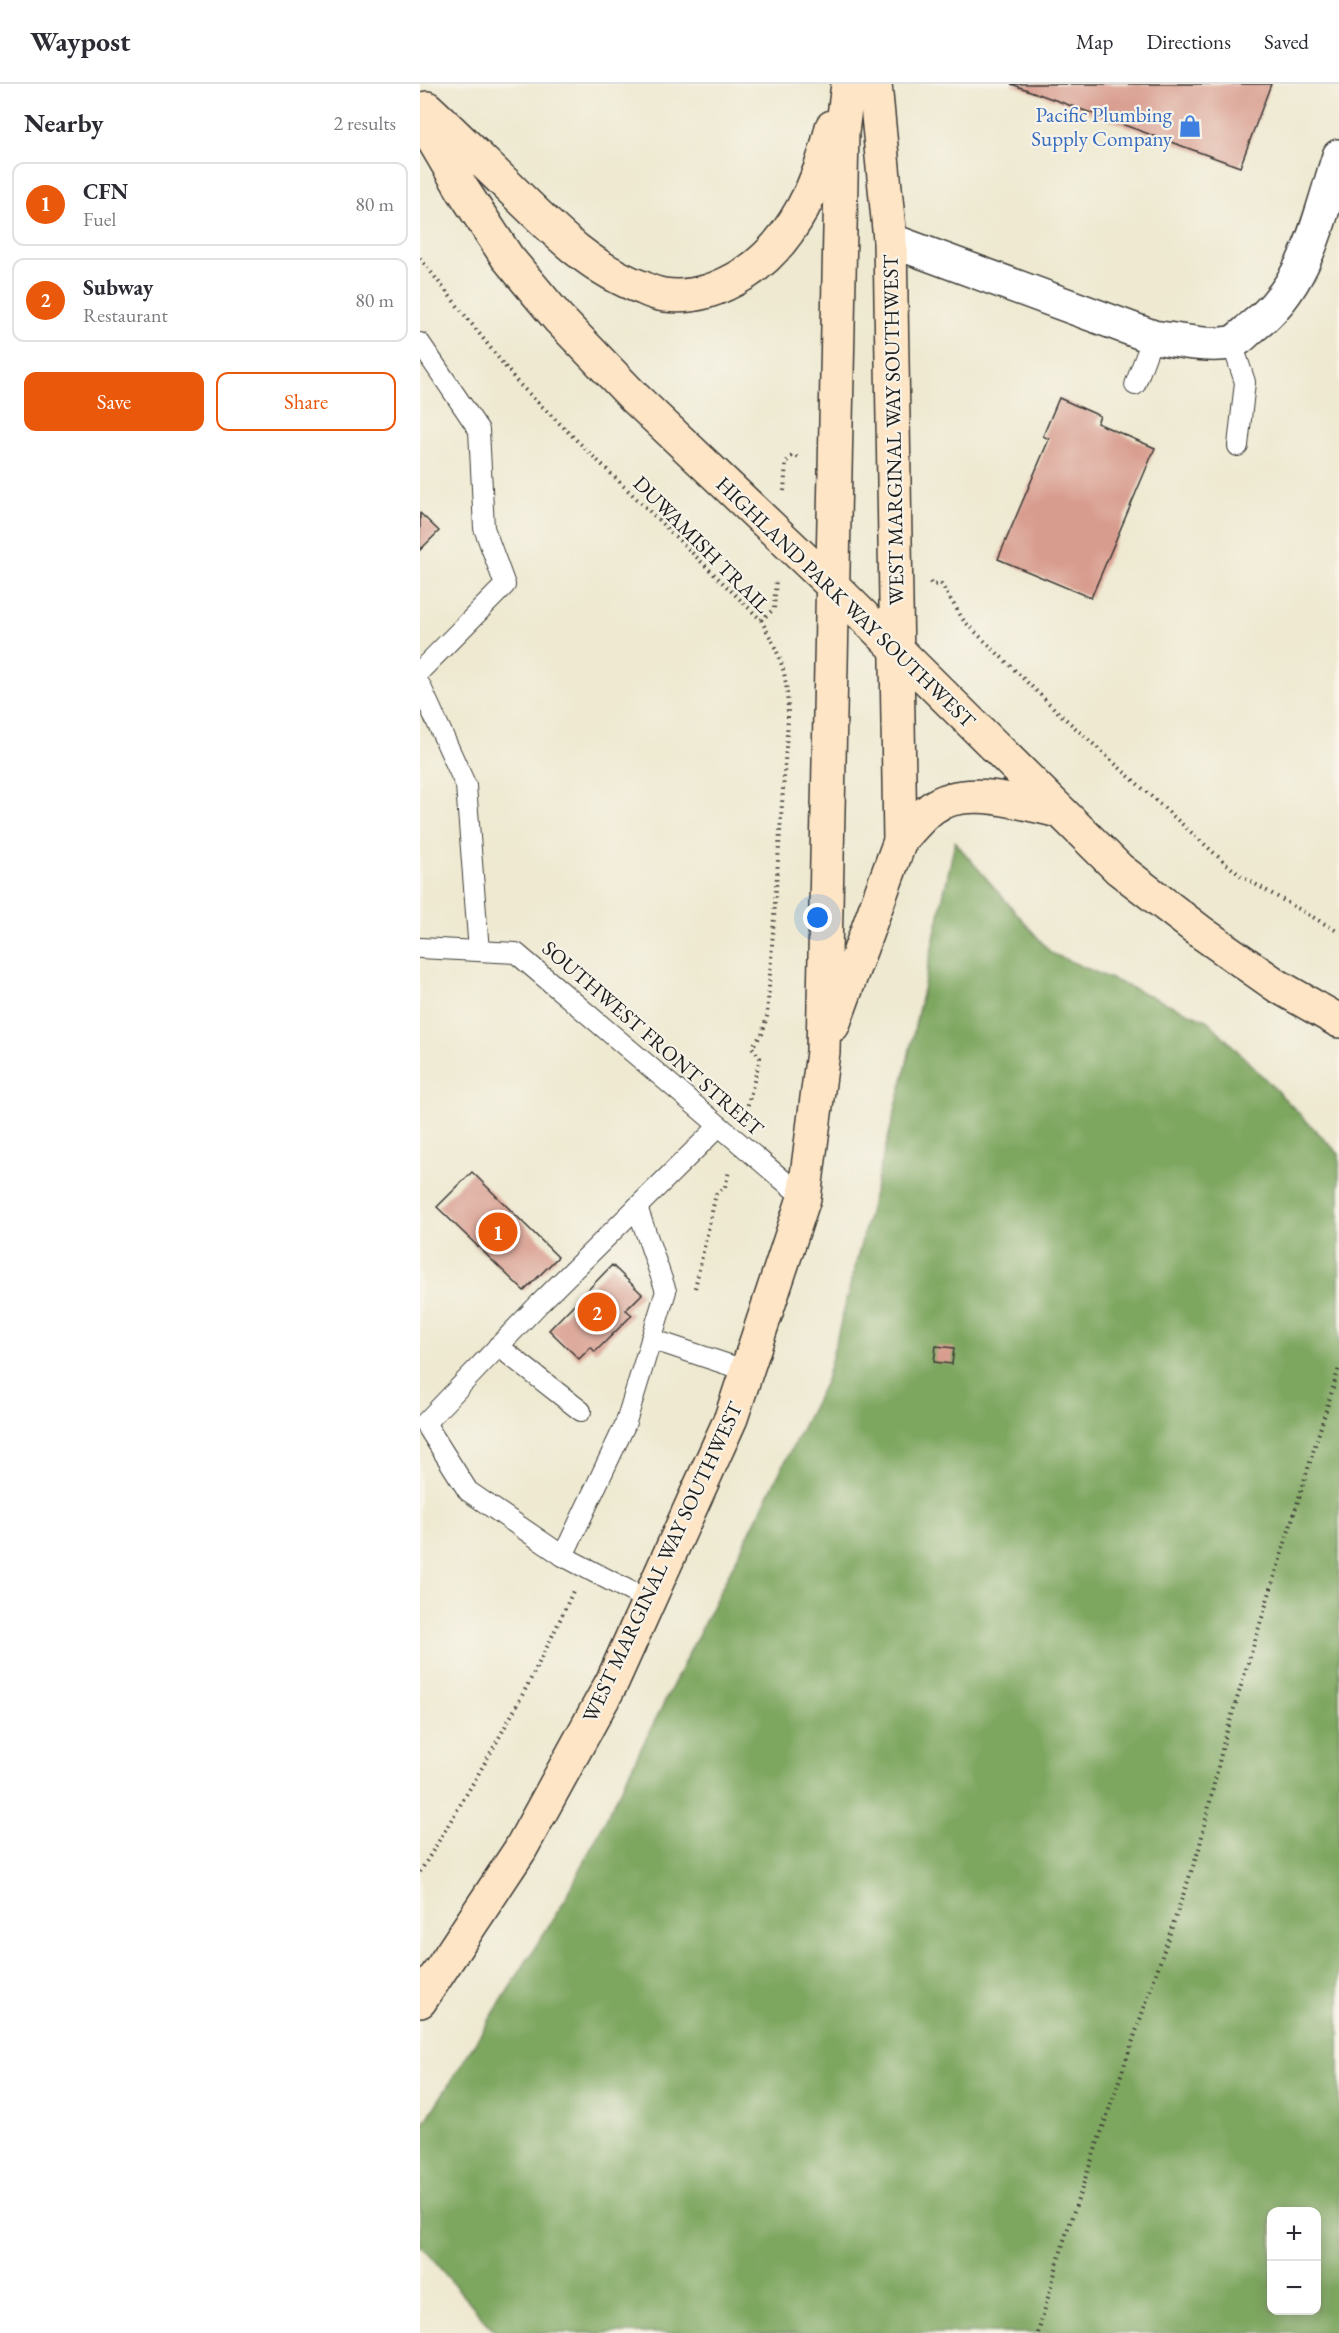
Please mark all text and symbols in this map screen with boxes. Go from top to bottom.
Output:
text: Waypost [30,23,131,59]
text: Map [1076,28,1113,55]
text: Directions [1146,28,1231,55]
text: Saved [1264,28,1309,55]
place label: Pacific Plumbing Supply Company [1031,101,1173,152]
text: Nearby [24,106,104,140]
text: 2 results [333,110,396,136]
shop icon: Pacific Plumbing Supply Company [1177,113,1203,139]
text: CFN [83,177,128,206]
text: 1 [40,191,51,217]
text: 80 m [355,191,394,217]
text: Fuel [83,206,116,232]
street label: WEST MARGINAL WAY SOUTHWEST [876,254,910,606]
text: Subway [83,273,153,302]
text: 2 [40,287,51,313]
text: 80 m [355,287,394,313]
text: Restaurant [83,302,168,328]
button: Save [24,372,204,431]
button: Share [216,372,396,431]
street label: DUWAMISH TRAIL [628,470,777,619]
street label: HIGHLAND PARK WAY SOUTHWEST [710,470,982,734]
your location [803,903,832,932]
street label: SOUTHWEST FRONT STREET [537,934,770,1142]
pin: 1 [478,1210,518,1254]
pin: 2 [578,1290,616,1334]
street label: WEST MARGINAL WAY SOUTHWEST [576,1397,749,1727]
map controls [1267,2207,1321,2315]
button: + [1267,2207,1321,2261]
button: − [1267,2261,1321,2315]

